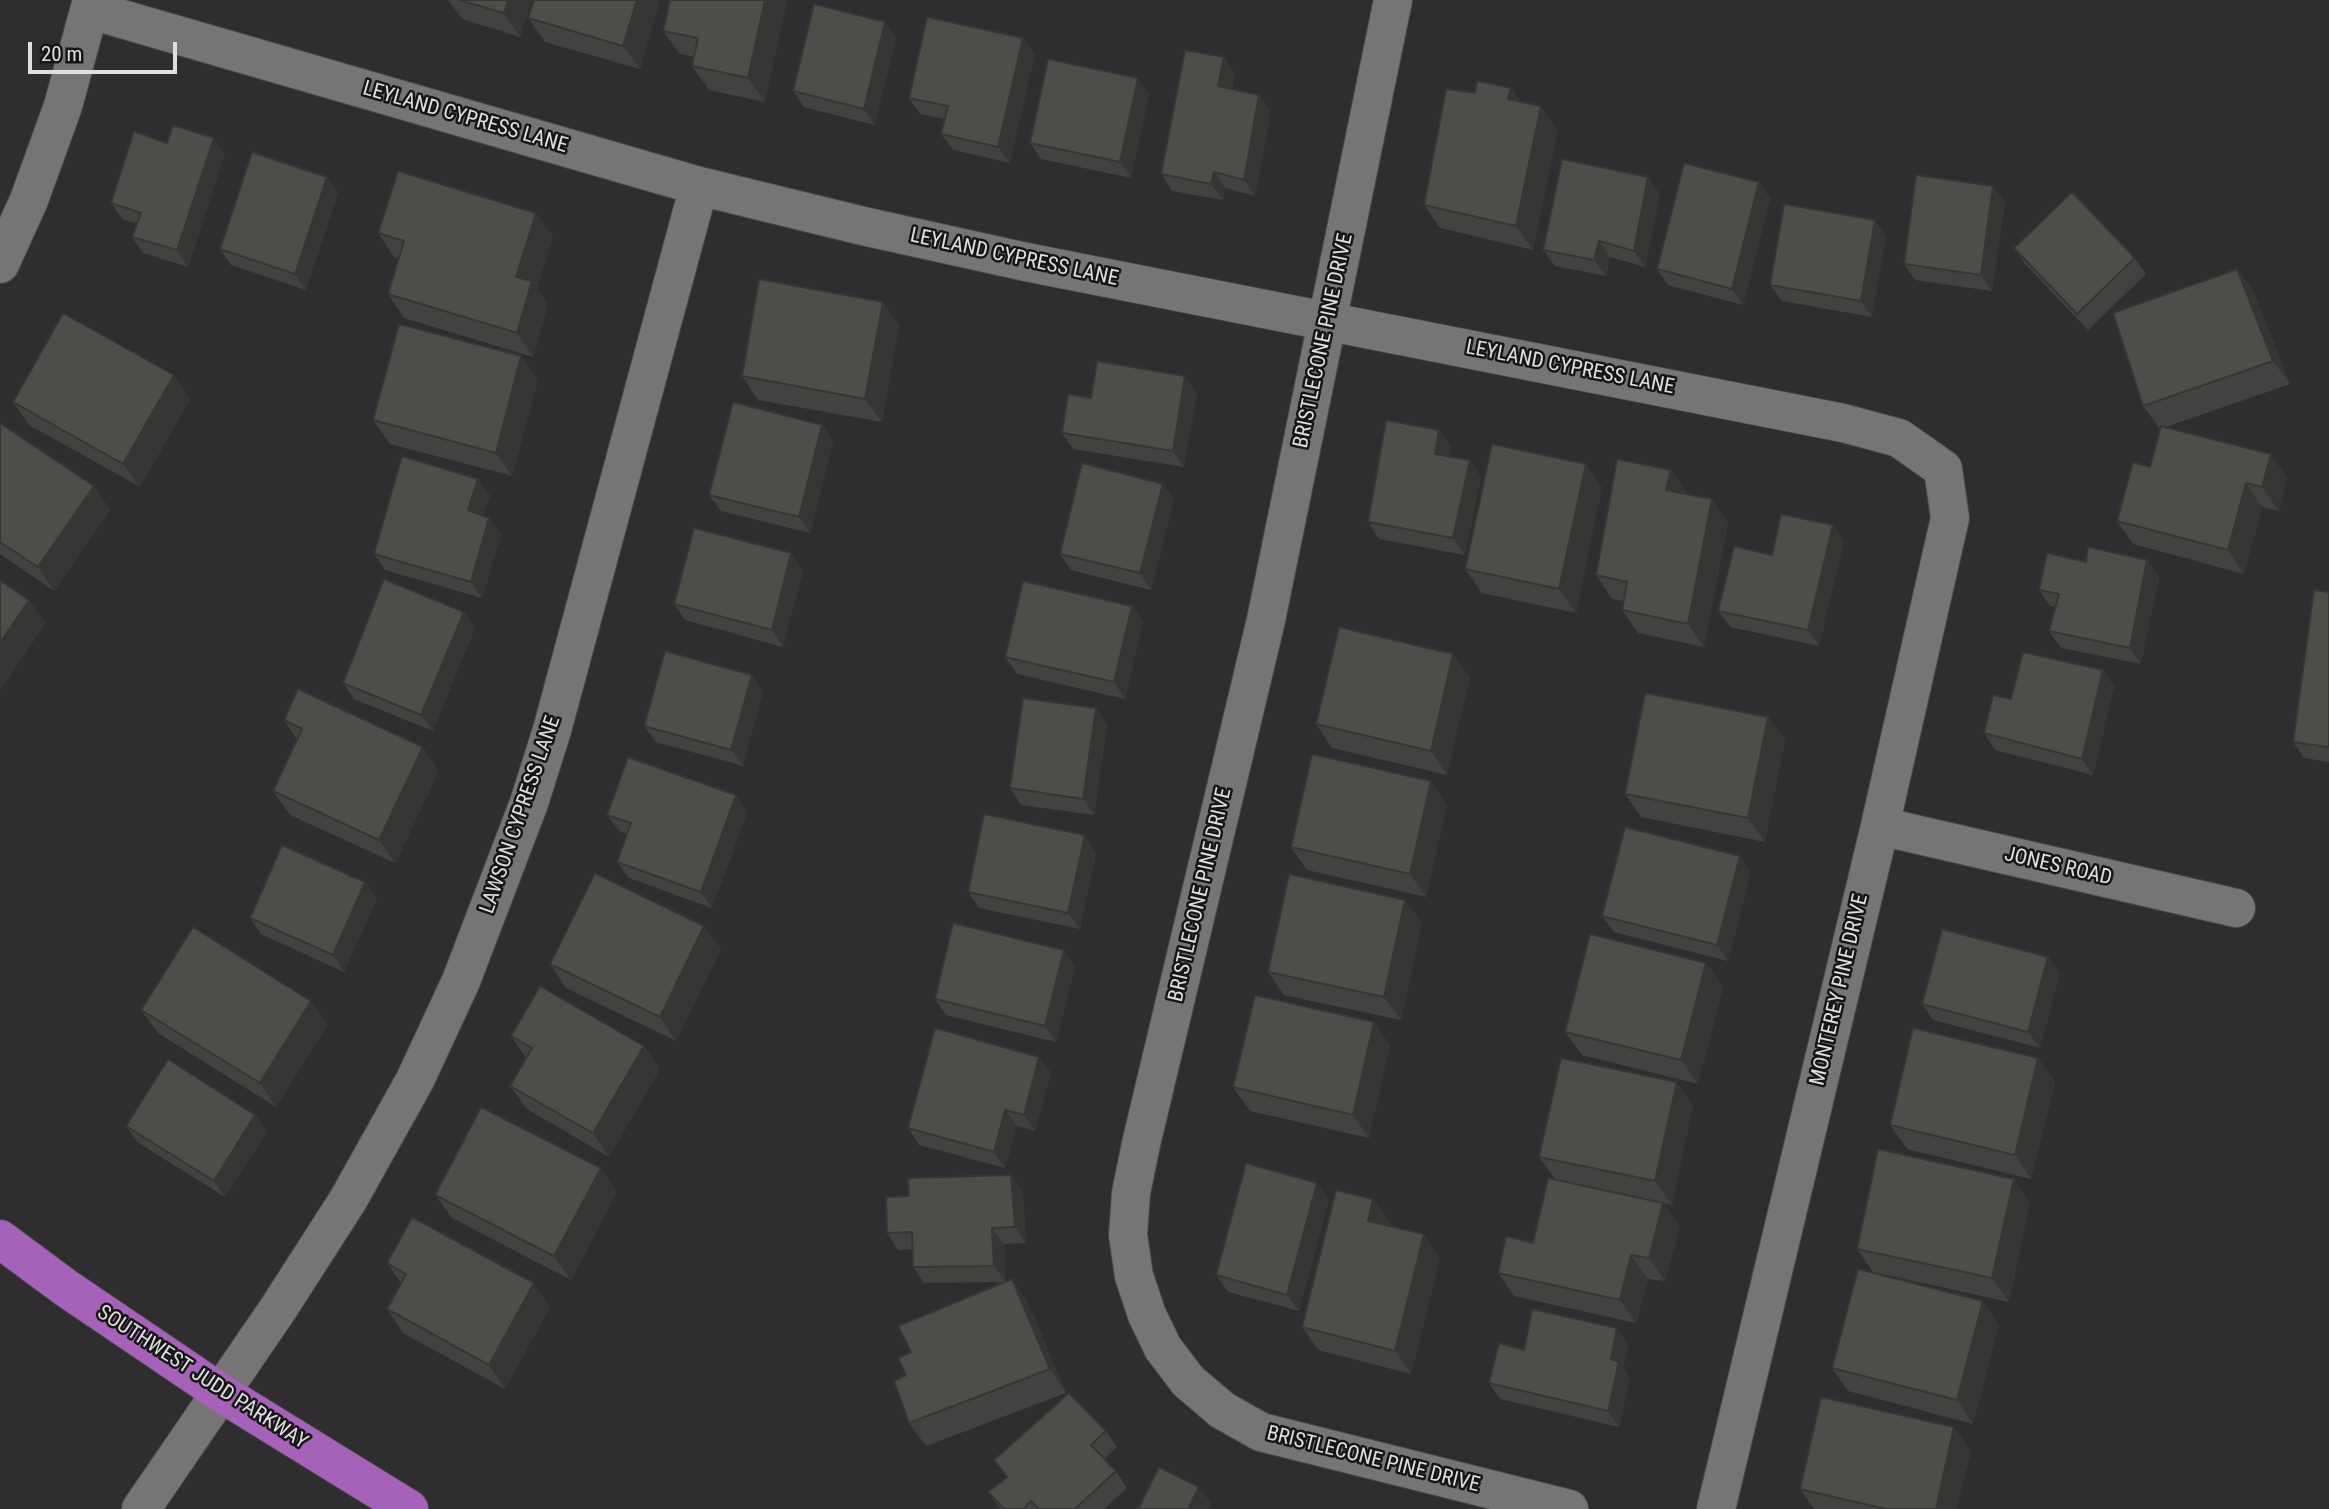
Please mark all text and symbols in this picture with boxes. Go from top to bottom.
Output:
scale bar [32,28,180,72]
text: 20 m [41,42,82,66]
street label: LEYLAND CYPRESS LANE [360,77,570,159]
street label: LEYLAND CYPRESS LANE [908,224,1120,292]
street label: BRISTLECONE PINE DRIVE [1289,231,1359,451]
street label: LEYLAND CYPRESS LANE [1464,335,1676,401]
street label: LAWSON CYPRESS LANE [475,713,567,917]
street label: BRISTLECONE PINE DRIVE [1164,786,1238,1004]
street label: JONES ROAD [2002,842,2114,892]
street label: MONTEREY PINE DRIVE [1806,892,1874,1088]
street label: SOUTHWEST JUDD PARKWAY [92,1301,312,1455]
street label: BRISTLECONE PINE DRIVE [1264,1421,1482,1499]

